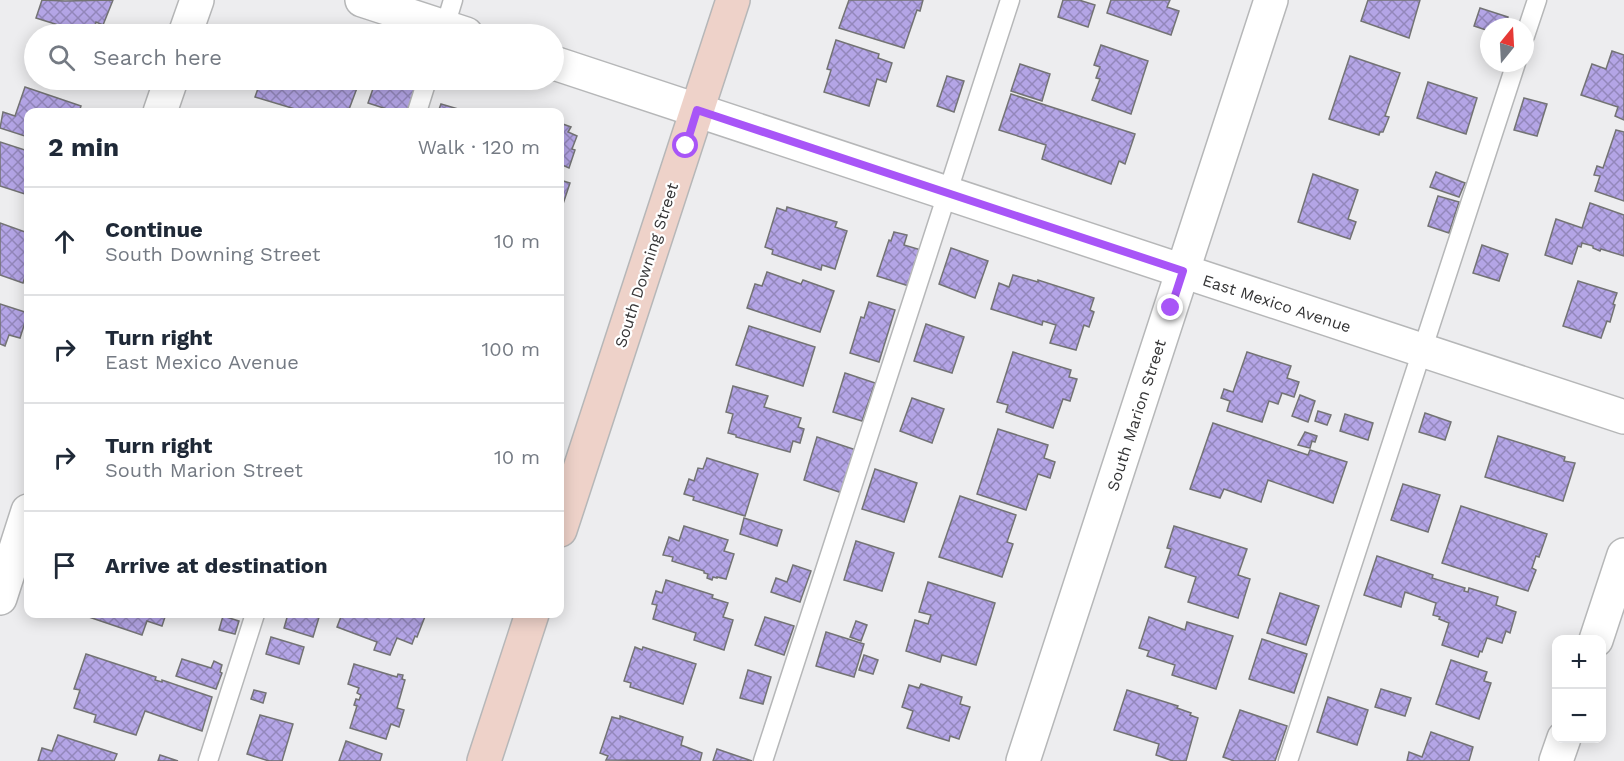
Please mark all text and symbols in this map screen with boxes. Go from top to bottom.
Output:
north arrow [1480,18,1534,72]
search box [24,24,564,90]
icon: search [45,41,78,74]
text: Search here [93,45,222,70]
text: 2 min [48,132,119,162]
route start [672,132,698,158]
text: Walk · 120 m [418,135,540,159]
street label: South Downing Street [611,180,682,350]
text: Continue [105,217,203,242]
icon: ahead [48,225,81,258]
text: 10 m [494,229,540,253]
text: South Downing Street [105,242,320,266]
street label: East Mexico Avenue [1200,270,1354,336]
route end [1157,294,1183,320]
text: Turn right [105,325,212,350]
icon: right [48,333,81,366]
text: 100 m [481,337,540,361]
street label: South Marion Street [1103,337,1170,493]
text: East Mexico Avenue [105,350,299,374]
text: Turn right [105,433,212,458]
icon: right [48,441,81,474]
text: 10 m [494,445,540,469]
text: South Marion Street [105,458,303,482]
icon: arrive [48,549,81,582]
text: Arrive at destination [105,553,328,578]
map controls [1552,635,1606,743]
button: + [1552,635,1606,689]
button: − [1552,689,1606,743]

